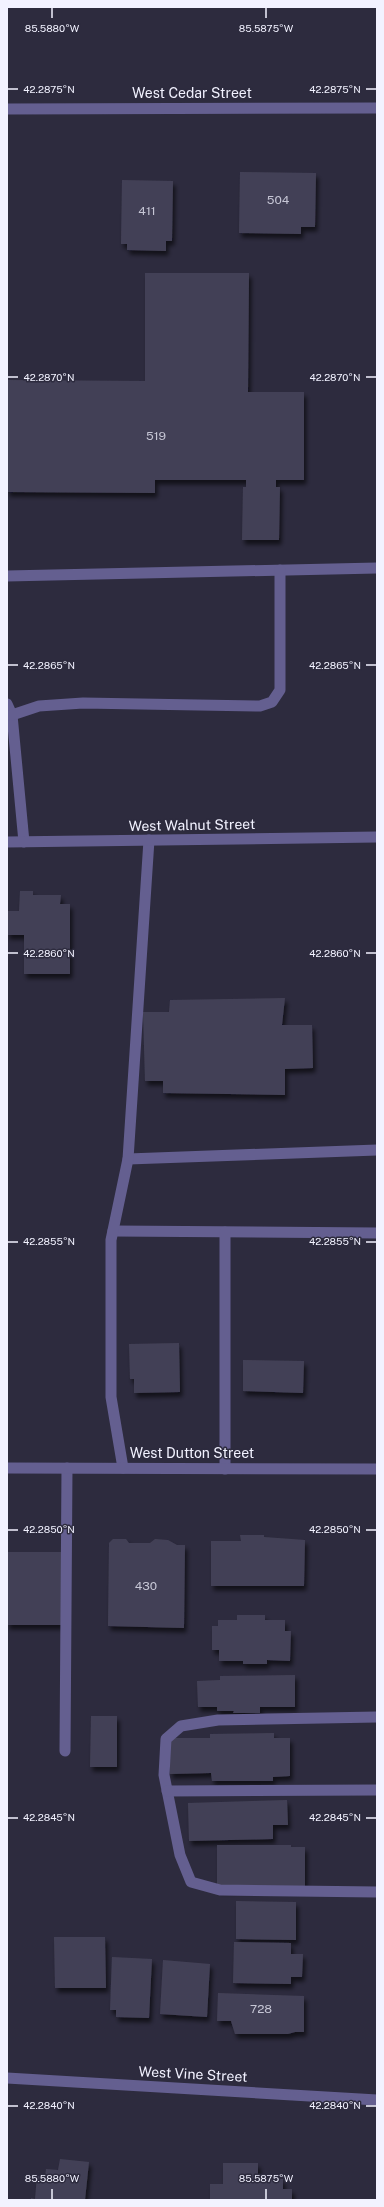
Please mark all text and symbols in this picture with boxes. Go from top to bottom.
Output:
text: 85.5880°W [25,22,80,34]
text: 85.5875°W [239,22,294,34]
text: 42.2875°N [23,83,75,95]
text: 42.2875°N [309,83,361,95]
street label: West Cedar Street [132,85,252,101]
house number: 504 [267,193,290,207]
house number: 411 [138,204,156,218]
text: 42.2870°N [23,371,75,383]
text: 42.2870°N [309,371,361,383]
house number: 519 [146,429,166,443]
text: 42.2865°N [23,659,75,671]
text: 42.2865°N [309,659,361,671]
street label: West Walnut Street [129,816,255,834]
text: 42.2860°N [23,947,75,959]
text: 42.2860°N [309,947,361,959]
text: 42.2855°N [23,1235,75,1247]
text: 42.2855°N [309,1235,361,1247]
street label: West Dutton Street [130,1445,254,1461]
text: 42.2850°N [23,1523,75,1535]
text: 42.2850°N [309,1523,361,1535]
house number: 430 [135,1579,157,1593]
text: 42.2845°N [23,1811,75,1823]
text: 42.2845°N [309,1811,361,1823]
house number: 728 [250,2002,272,2016]
street label: West Vine Street [138,2063,248,2085]
text: 42.2840°N [23,2099,75,2111]
text: 42.2840°N [309,2099,361,2111]
text: 85.5880°W [25,2172,80,2184]
text: 85.5875°W [239,2172,294,2184]

